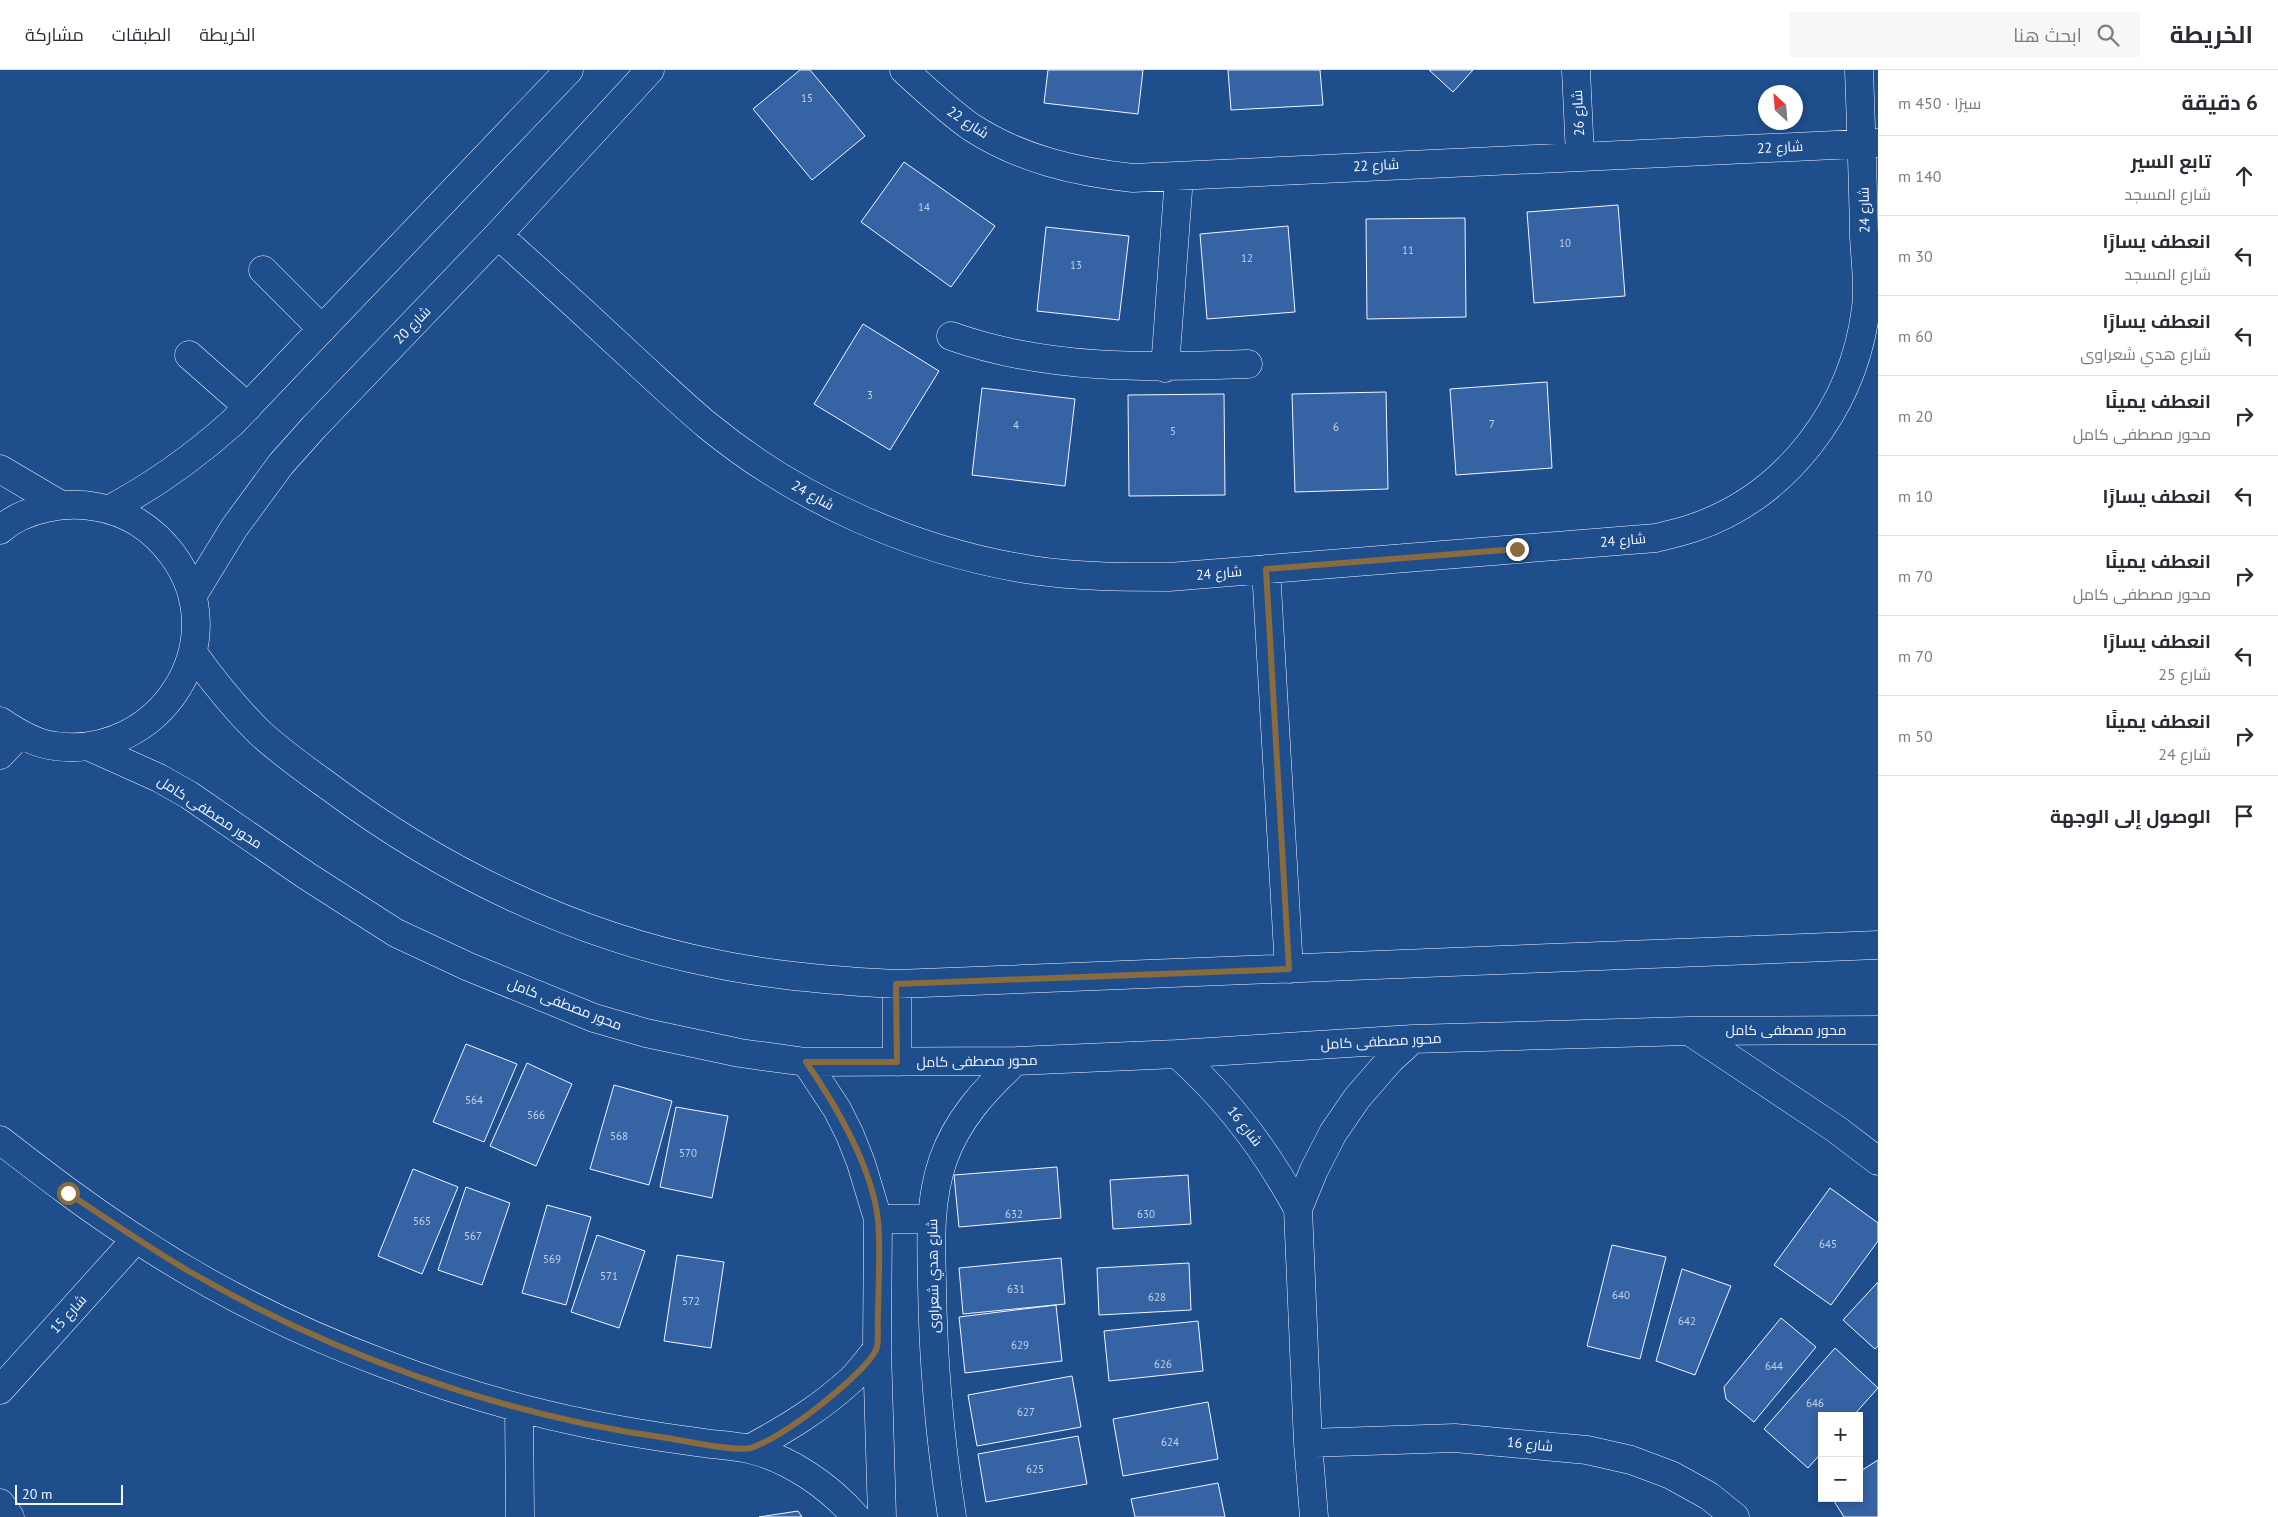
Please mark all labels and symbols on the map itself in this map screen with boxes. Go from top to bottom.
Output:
north arrow [1758,85,1803,130]
street label: شارع 26 [1568,89,1588,137]
house number: 15 [801,91,813,105]
street label: شارع 22 [944,102,992,142]
street label: شارع 22 [1756,137,1804,157]
street label: شارع 22 [1352,155,1400,175]
street label: شارع 24 [1855,187,1873,233]
house number: 14 [918,200,930,214]
house number: 10 [1559,236,1571,250]
house number: 11 [1402,243,1414,257]
house number: 12 [1241,251,1253,265]
house number: 13 [1070,258,1082,272]
street label: شارع 20 [390,302,434,348]
house number: 3 [867,388,873,402]
house number: 7 [1489,417,1495,431]
house number: 4 [1013,418,1019,432]
house number: 6 [1333,420,1339,434]
house number: 5 [1170,424,1176,438]
street label: شارع 24 [788,476,838,514]
street label: شارع 24 [1599,529,1647,551]
route end [1506,538,1529,561]
street label: شارع 24 [1195,562,1243,584]
street label: محور مصطفى كامل [154,771,266,853]
street label: محور مصطفى كامل [505,974,625,1034]
street label: محور مصطفى كامل [1725,1021,1847,1039]
street label: محور مصطفى كامل [1320,1029,1442,1053]
street label: محور مصطفى كامل [916,1051,1038,1071]
house number: 564 [465,1093,483,1107]
street label: شارع 16 [1224,1102,1266,1150]
house number: 566 [527,1108,545,1122]
house number: 568 [610,1129,628,1143]
house number: 570 [679,1146,697,1160]
route start [57,1182,80,1205]
house number: 632 [1005,1207,1023,1221]
house number: 630 [1137,1207,1155,1221]
house number: 565 [413,1214,431,1228]
street label: شارع هدي شعراوى [923,1219,946,1333]
house number: 567 [464,1229,482,1243]
house number: 645 [1819,1237,1837,1251]
house number: 569 [543,1252,561,1266]
house number: 571 [600,1269,618,1283]
house number: 631 [1007,1282,1025,1296]
house number: 640 [1612,1288,1630,1302]
house number: 628 [1148,1290,1166,1304]
street label: شارع 15 [46,1291,90,1337]
house number: 572 [682,1294,700,1308]
house number: 642 [1678,1314,1696,1328]
house number: 629 [1011,1338,1029,1352]
house number: 626 [1154,1357,1172,1371]
house number: 644 [1765,1359,1783,1373]
house number: 646 [1806,1396,1824,1410]
house number: 627 [1017,1405,1035,1419]
street label: شارع 16 [1506,1433,1554,1455]
house number: 624 [1161,1435,1179,1449]
house number: 625 [1026,1462,1044,1476]
scale bar [15,1482,122,1505]

